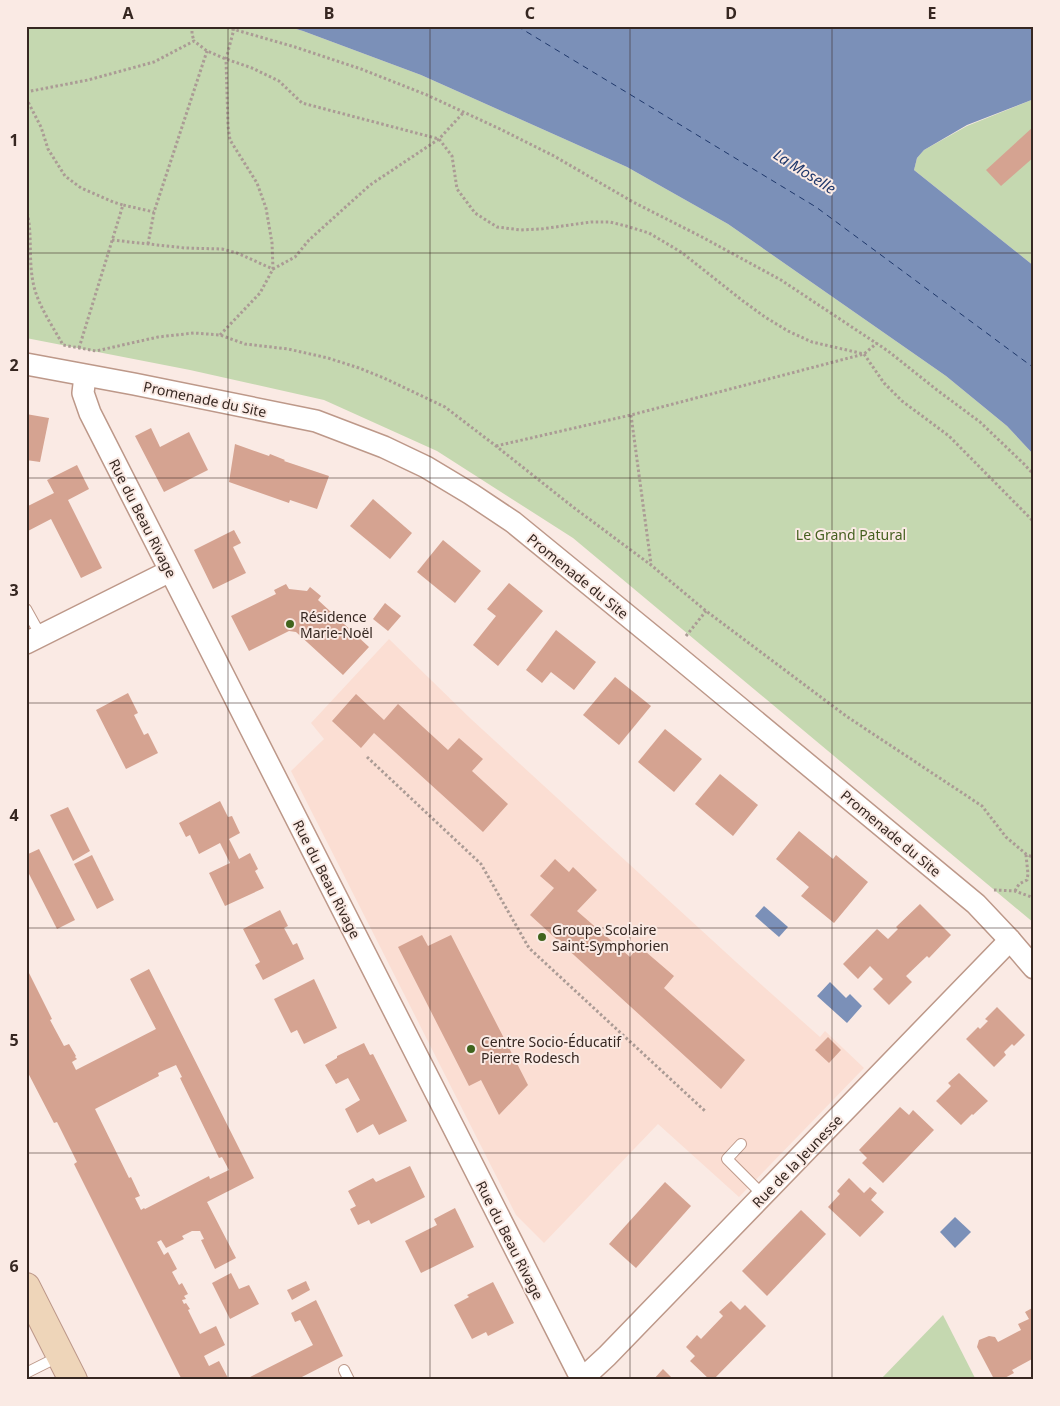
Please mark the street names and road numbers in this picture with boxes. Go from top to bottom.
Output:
street label: Promenade du Site [142,377,268,421]
street label: Rue du Beau Rivage [105,455,181,581]
street label: Promenade du Site [523,529,633,623]
street label: Promenade du Site [837,785,945,881]
street label: Rue du Beau Rivage [289,816,365,942]
street label: Rue de la Jeunesse [748,1110,846,1212]
street label: Rue du Beau Rivage [472,1177,548,1303]

